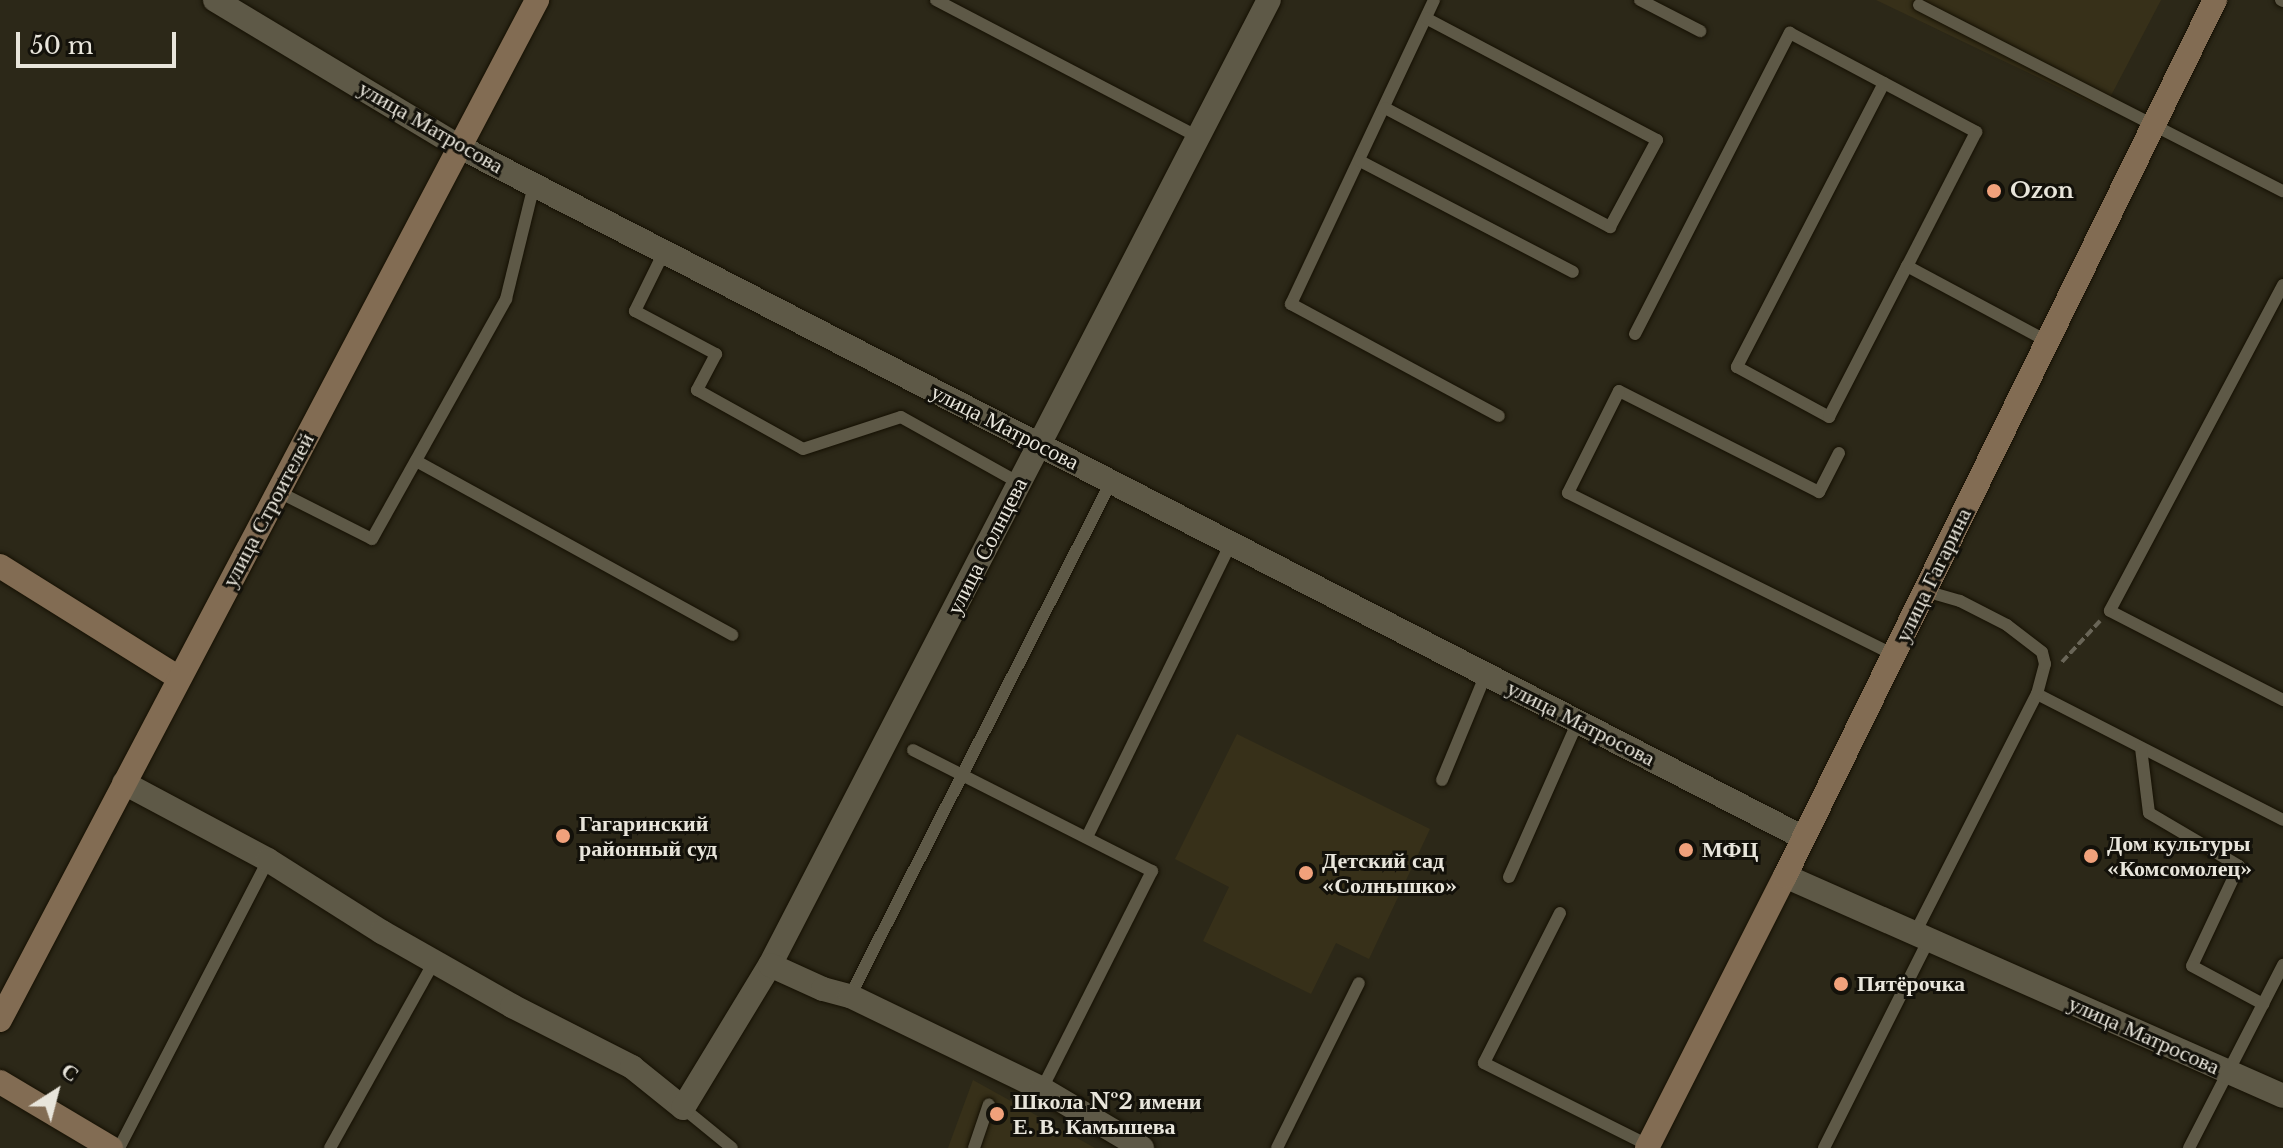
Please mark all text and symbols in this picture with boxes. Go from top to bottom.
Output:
scale bar [20,16,180,66]
text: 50 m [30,31,93,60]
street label: улица Матросова [354,75,508,179]
place label: Ozon [2010,178,2074,204]
marker: Ozon [1985,182,2003,200]
street label: улица Матросова [927,378,1083,476]
street label: улица Строителей [216,428,320,592]
street label: улица Солнцева [941,473,1033,619]
street label: улица Гагарина [1889,504,1977,646]
street label: улица Матросова [1503,674,1659,772]
place label: Гагаринский районный суд [579,810,717,862]
marker: Гагаринский районный суд [554,827,572,845]
place label: Дом культуры «Комсомолец» [2107,830,2252,882]
place label: МФЦ [1702,837,1758,863]
marker: МФЦ [1677,841,1695,859]
place label: Детский сад «Солнышко» [1322,847,1457,898]
marker: Дом культуры «Комсомолец» [2082,847,2100,865]
marker: Детский сад «Солнышко» [1297,864,1315,882]
place label: Пятёрочка [1857,971,1965,997]
marker: Пятёрочка [1832,975,1850,993]
street label: улица Матросова [2064,990,2224,1080]
north arrow [16,1052,96,1132]
text: С [56,1057,85,1088]
place label: Школа №2 имени Е. В. Камышева [1013,1088,1202,1140]
marker: Школа №2 имени Е. В. Камышева [988,1105,1006,1123]

